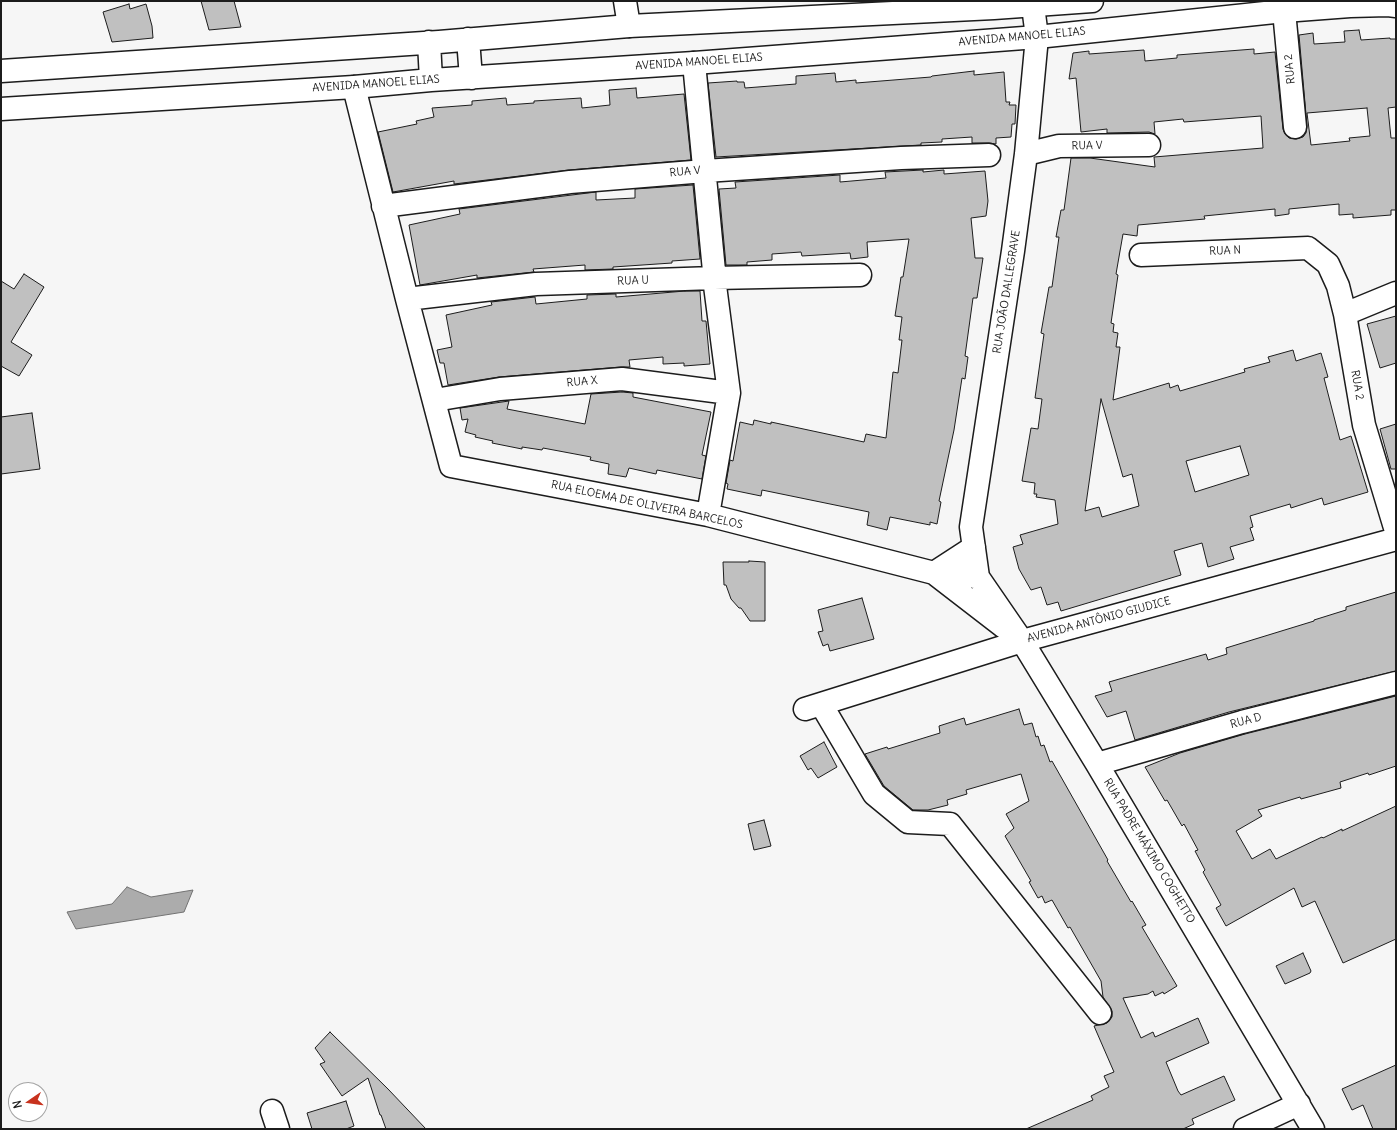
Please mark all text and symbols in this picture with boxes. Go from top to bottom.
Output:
street label: AVENIDA MANOEL ELIAS [958,25,1086,49]
street label: AVENIDA MANOEL ELIAS [635,51,763,73]
street label: RUA 2 [1282,53,1298,85]
street label: AVENIDA MANOEL ELIAS [312,73,440,95]
street label: RUA V [1071,139,1103,153]
street label: RUA V [669,164,701,180]
street label: RUA JOÃO DALLEGRAVE [991,229,1023,355]
street label: RUA N [1209,244,1241,258]
street label: RUA U [617,274,649,288]
street label: RUA 2 [1348,369,1366,401]
street label: RUA X [566,374,598,390]
street label: RUA ELOEMA DE OLIVEIRA BARCELOS [550,478,744,532]
street label: AVENIDA ANTÔNIO GIUDICE [1026,594,1172,646]
street label: RUA D [1229,710,1263,732]
street label: RUA PADRE MÁXIMO COGHETTO [1100,776,1198,926]
north arrow [8,1082,48,1122]
text: N [10,1099,25,1110]

